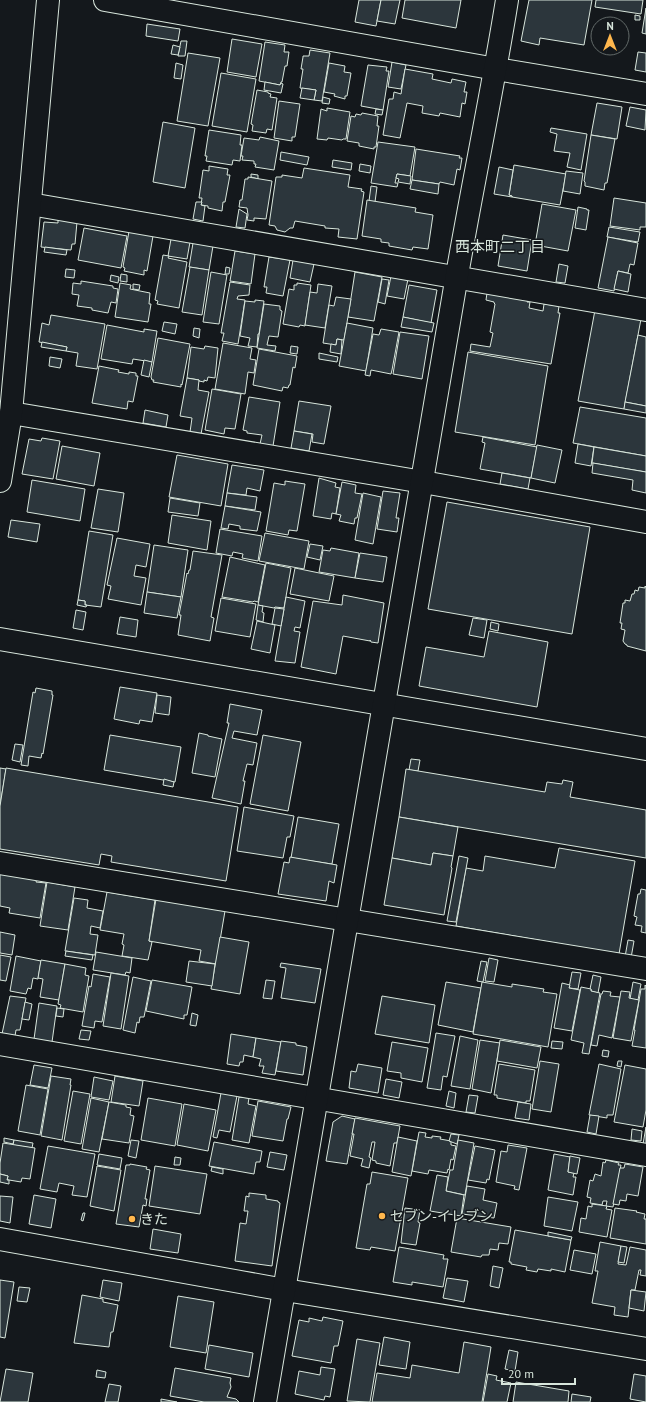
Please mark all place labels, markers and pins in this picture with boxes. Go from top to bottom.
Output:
place label: セブン-イレブン [390,1207,493,1225]
place label: きた [140,1210,168,1228]
marker: セブン-イレブン [377,1211,387,1221]
marker: きた [127,1214,137,1224]

